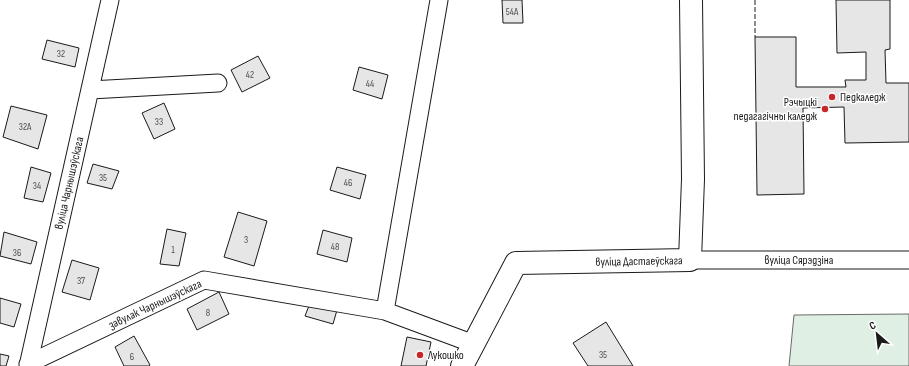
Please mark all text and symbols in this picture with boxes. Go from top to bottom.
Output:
house number: 54А [506,6,519,18]
house number: 32 [57,48,65,60]
house number: 42 [246,69,254,81]
house number: 44 [366,78,374,90]
place label: Педкаледж [840,90,886,105]
marker: Педкаледж [827,92,837,102]
place label: Рэчыцкі педагагічны каледж [734,95,818,124]
marker: Рэчыцкі педагагічны каледж [820,104,830,114]
house number: 33 [155,116,163,128]
house number: 32А [19,121,32,133]
street label: вуліца Чарнышэўскага [52,135,88,231]
house number: 35 [99,172,107,184]
house number: 46 [344,177,352,189]
house number: 34 [33,180,41,192]
house number: 3 [244,234,248,246]
house number: 48 [331,241,339,253]
house number: 1 [171,244,175,256]
house number: 36 [13,247,21,259]
street label: вуліца Дастаеўскага [595,253,683,270]
street label: вуліца Сярэдзіна [765,253,834,268]
house number: 37 [77,275,85,287]
street label: завулак Чарнышэўскага [106,276,204,333]
house number: 8 [206,307,210,319]
north arrow [857,314,897,354]
text: С [867,318,878,333]
place label: Лукошко [427,348,464,363]
house number: 35 [599,349,607,361]
marker: Лукошко [415,350,425,360]
house number: 6 [130,351,134,363]

